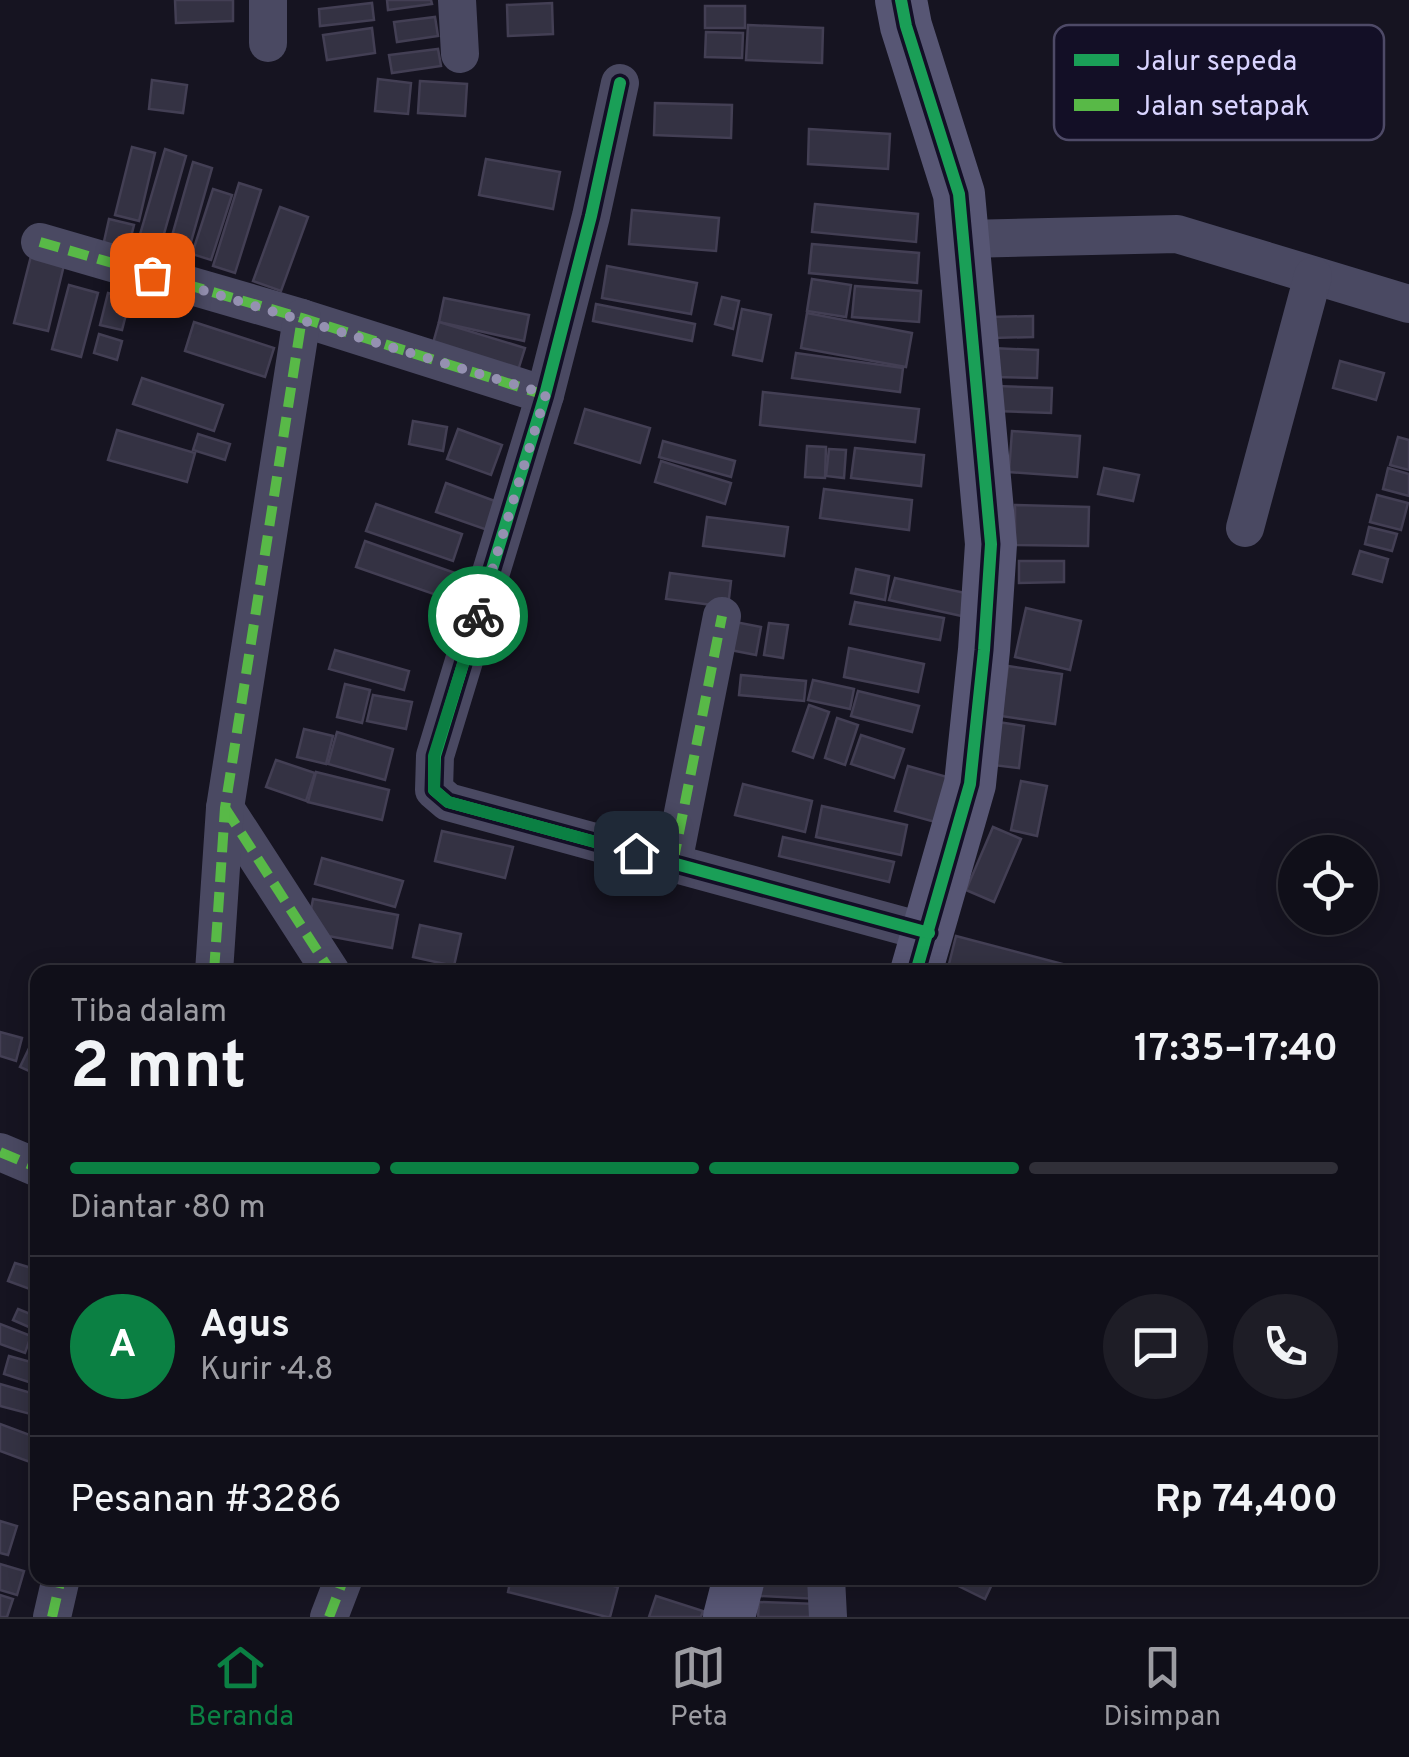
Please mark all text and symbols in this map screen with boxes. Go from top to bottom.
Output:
legend [1054,25,1384,140]
text: Jalur sepeda [1136,45,1297,81]
text: Jalan setapak [1136,90,1310,126]
pin [110,233,195,318]
icon: bag [125,248,180,303]
courier [428,566,528,666]
icon: bike [451,589,506,644]
pin [594,811,679,896]
icon: home [609,826,664,881]
map controls [1278,835,1378,935]
button: locate [1278,835,1378,935]
text: Tiba dalam [70,993,227,1033]
text: 17:35–17:40 [1134,1026,1338,1075]
text: 2 mnt [70,1029,246,1111]
text: Diantar · 80 m [70,1189,266,1229]
button: chat [1103,1294,1208,1399]
button: phone [1233,1294,1338,1399]
text: Agus [200,1302,290,1351]
text: A [109,1322,136,1371]
text: Kurir · 4.8 [200,1351,334,1391]
text: Pesanan #3286 [70,1477,342,1526]
text: Rp 74,400 [1155,1477,1338,1526]
tab: Beranda [188,1640,294,1736]
tab: Peta [670,1640,727,1736]
tab: Disimpan [1103,1640,1221,1736]

